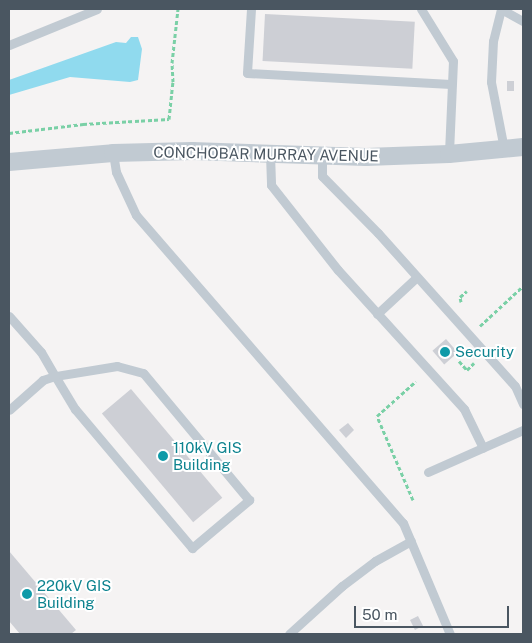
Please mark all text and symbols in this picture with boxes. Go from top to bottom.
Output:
street label: CONCHOBAR MURRAY AVENUE [153,143,379,165]
place label: Security [455,343,514,361]
marker: Security [439,346,451,358]
place label: 110kV GIS Building [173,438,242,473]
marker: 110kV GIS Building [157,450,169,462]
place label: 220kV GIS Building [37,576,111,611]
marker: 220kV GIS Building [21,588,33,600]
scale bar [357,596,512,628]
text: 50 m [362,606,397,623]

